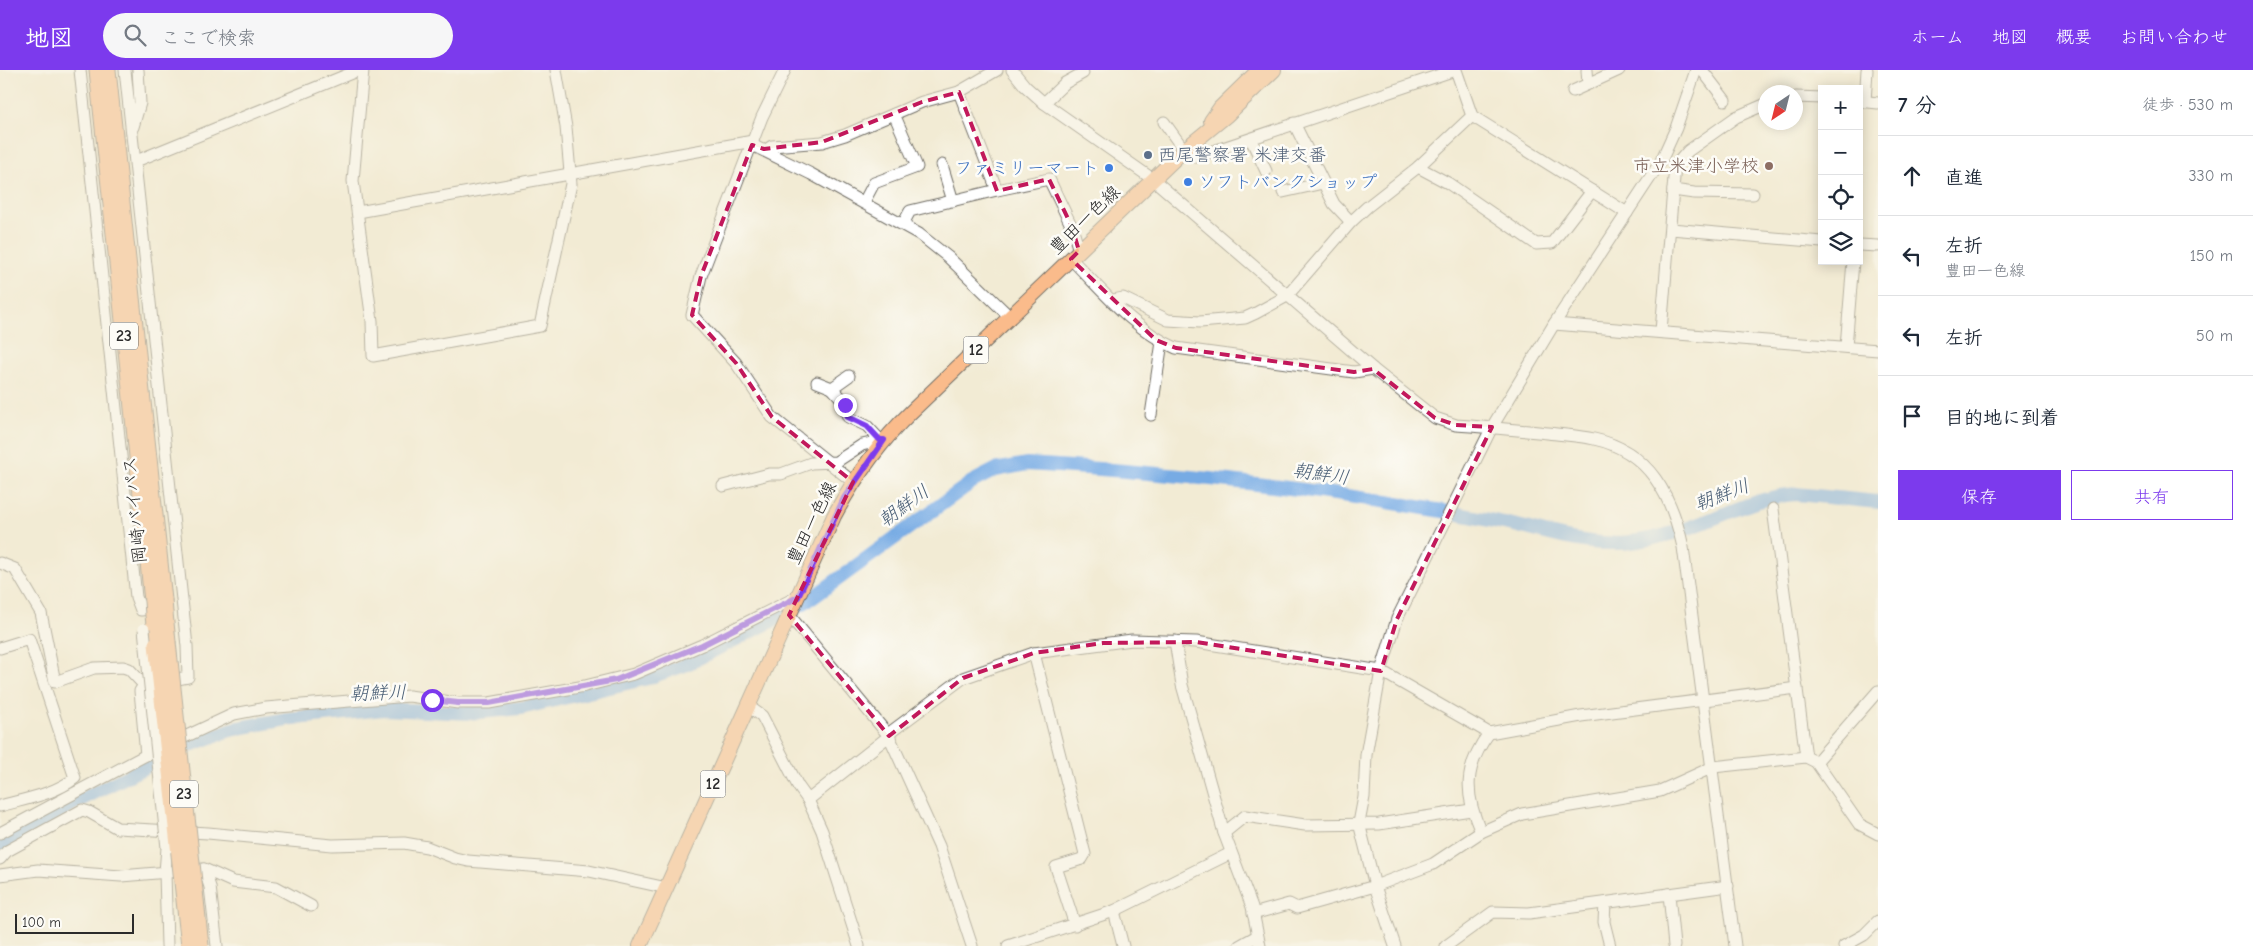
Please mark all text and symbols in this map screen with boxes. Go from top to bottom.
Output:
search box [103,13,453,58]
icon: search [121,21,149,49]
text: 地図 [25,24,73,52]
text: ここで検索 [161,27,256,49]
text: ホーム [1911,27,1964,48]
text: 地図 [1992,27,2028,48]
text: 概要 [2056,27,2092,48]
text: お問い合わせ [2120,27,2228,48]
north arrow [1758,85,1803,130]
map controls [1818,85,1863,265]
button: + [1818,85,1863,130]
text: 7 分 [1898,93,1936,117]
text: 徒歩 · 530 m [2142,96,2233,114]
button: − [1818,130,1863,175]
place label: 西尾警察署 米津交番 [1158,145,1326,166]
marker: 西尾警察署 米津交番 [1142,149,1154,161]
place label: 市立米津小学校 [1633,156,1759,177]
place label: ファミリーマート [955,158,1099,179]
marker: 市立米津小学校 [1763,160,1775,172]
marker: ファミリーマート [1103,162,1115,174]
icon: ahead [1898,162,1926,190]
text: 直進 [1945,167,1983,189]
text: 330 m [2188,167,2233,185]
place label: ソフトバンクショップ [1198,172,1377,193]
button: locate [1818,175,1863,220]
marker: ソフトバンクショップ [1182,176,1194,188]
street label: 豊田一色線 [1045,181,1125,259]
button: layers [1818,220,1863,265]
text: 左折 [1945,235,1983,257]
icon: left [1898,242,1926,270]
text: 150 m [2190,247,2233,265]
text: 豊田一色線 [1945,262,2025,280]
road number: 23 [110,322,138,350]
icon: left [1898,322,1926,350]
text: 左折 [1945,327,1983,349]
text: 50 m [2196,327,2233,345]
road number: 12 [964,336,988,364]
route end [834,394,857,417]
icon: arrive [1898,402,1926,430]
text: 目的地に到着 [1945,407,2059,429]
street label: 岡崎バイパス [119,455,151,565]
water label: 朝鮮川 [1291,459,1351,489]
button: 保存 [1898,470,2061,520]
button: 共有 [2071,470,2233,520]
water label: 朝鮮川 [1691,475,1753,515]
street label: 豊田一色線 [783,478,841,568]
water label: 朝鮮川 [874,480,934,532]
water label: 朝鮮川 [349,681,407,705]
route start [421,689,444,712]
road number: 12 [700,771,726,798]
road number: 23 [170,781,198,808]
scale bar [15,911,134,934]
text: 100 m [22,914,61,931]

